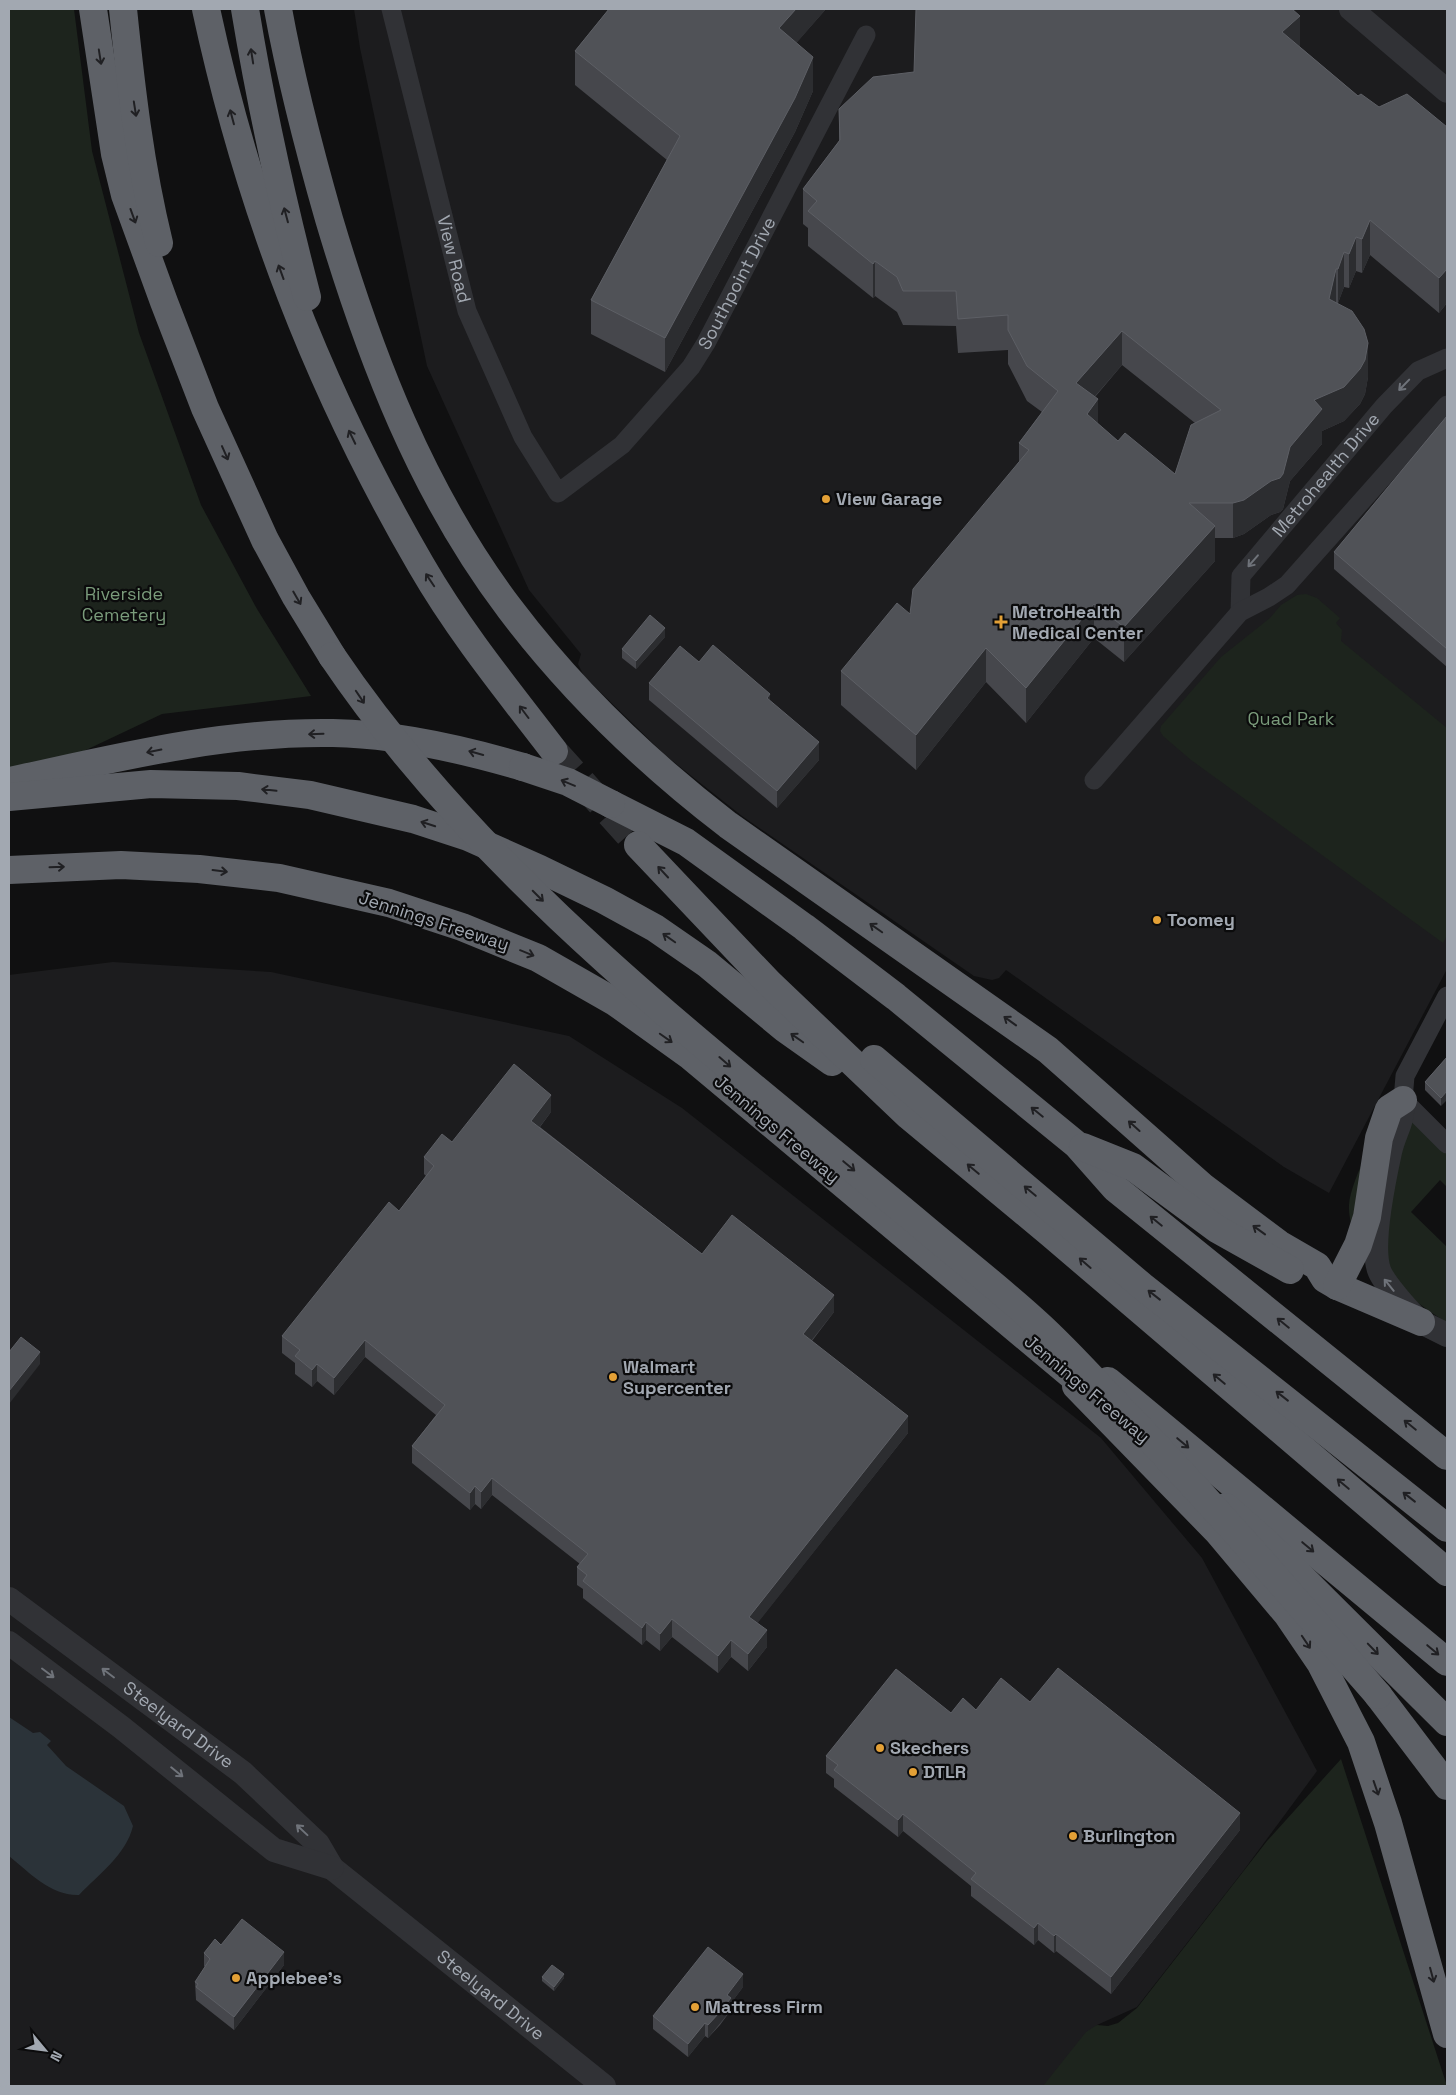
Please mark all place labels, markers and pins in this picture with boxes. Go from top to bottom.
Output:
place label: View Garage [836,487,942,510]
marker: View Garage [820,493,832,505]
place label: MetroHealth Medical Center [1012,600,1143,644]
marker: MetroHealth Medical Center [994,615,1008,629]
place label: Toomey [1167,908,1235,931]
marker: Toomey [1151,914,1163,926]
place label: Walmart Supercenter [623,1355,731,1399]
marker: Walmart Supercenter [607,1371,619,1383]
place label: Skechers [890,1736,969,1759]
marker: Skechers [874,1742,886,1754]
place label: DTLR [923,1760,966,1783]
marker: DTLR [907,1766,919,1778]
place label: Burlington [1083,1824,1175,1847]
marker: Burlington [1067,1830,1079,1842]
place label: Applebee's [246,1966,342,1989]
marker: Applebee's [230,1972,242,1984]
place label: Mattress Firm [705,1995,823,2018]
marker: Mattress Firm [689,2001,701,2013]

